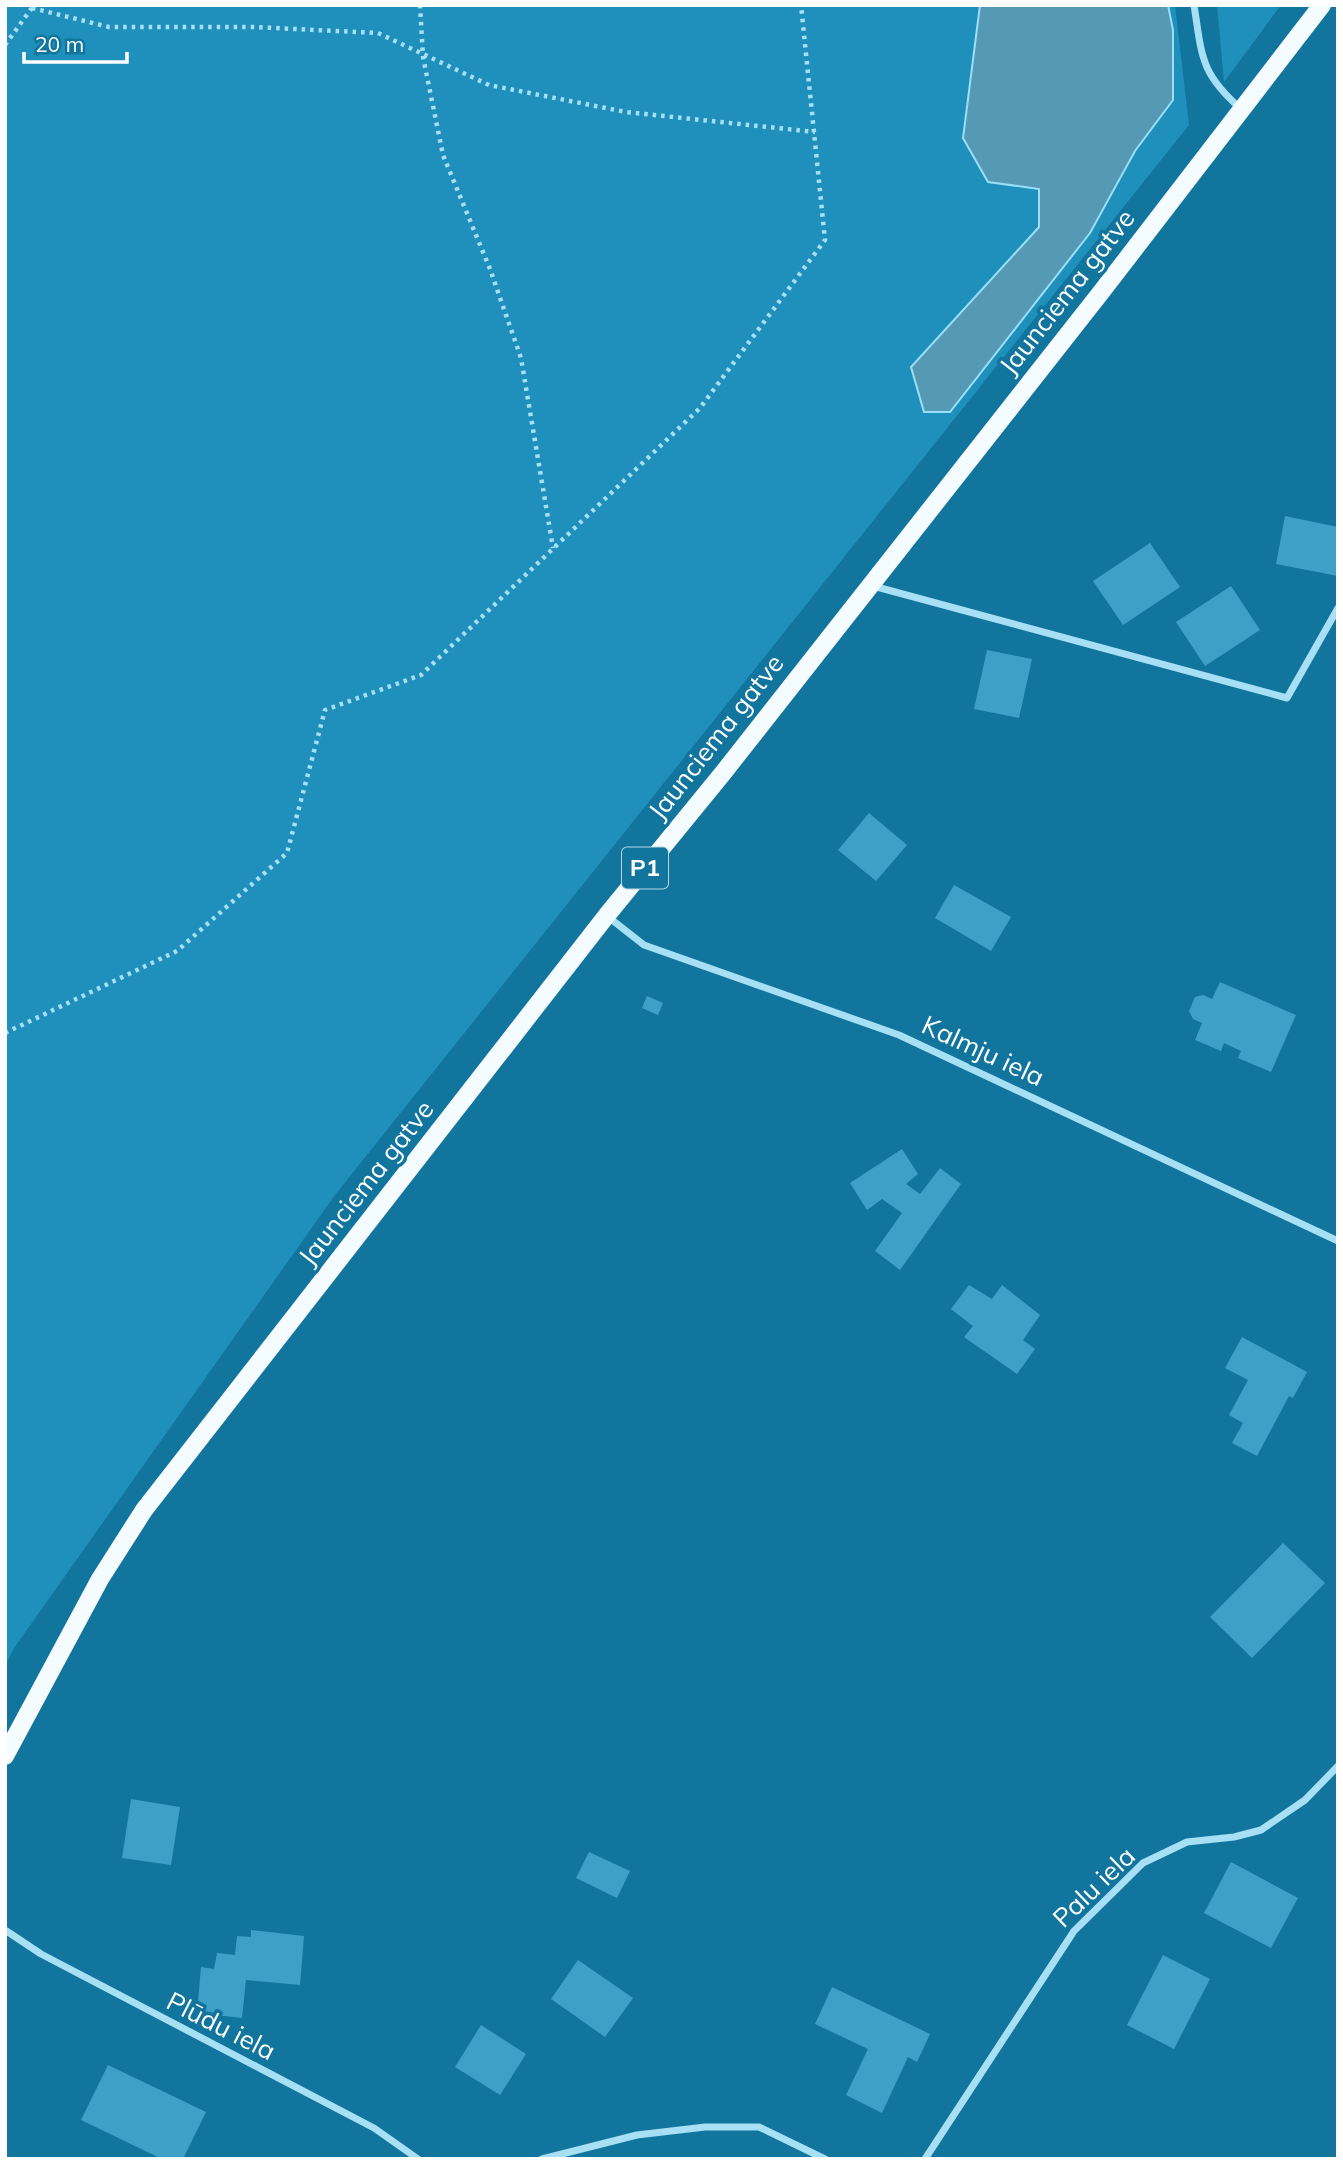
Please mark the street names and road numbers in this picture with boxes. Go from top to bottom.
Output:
street label: Jaunciema gatve [992,202,1142,381]
street label: Jaunciema gatve [641,647,791,826]
road number: P1 [622,848,668,888]
street label: Kalmju iela [917,1008,1050,1093]
street label: Jaunciema gatve [291,1093,441,1272]
street label: Palu iela [1046,1839,1142,1934]
street label: Plūdu iela [161,1984,281,2067]

